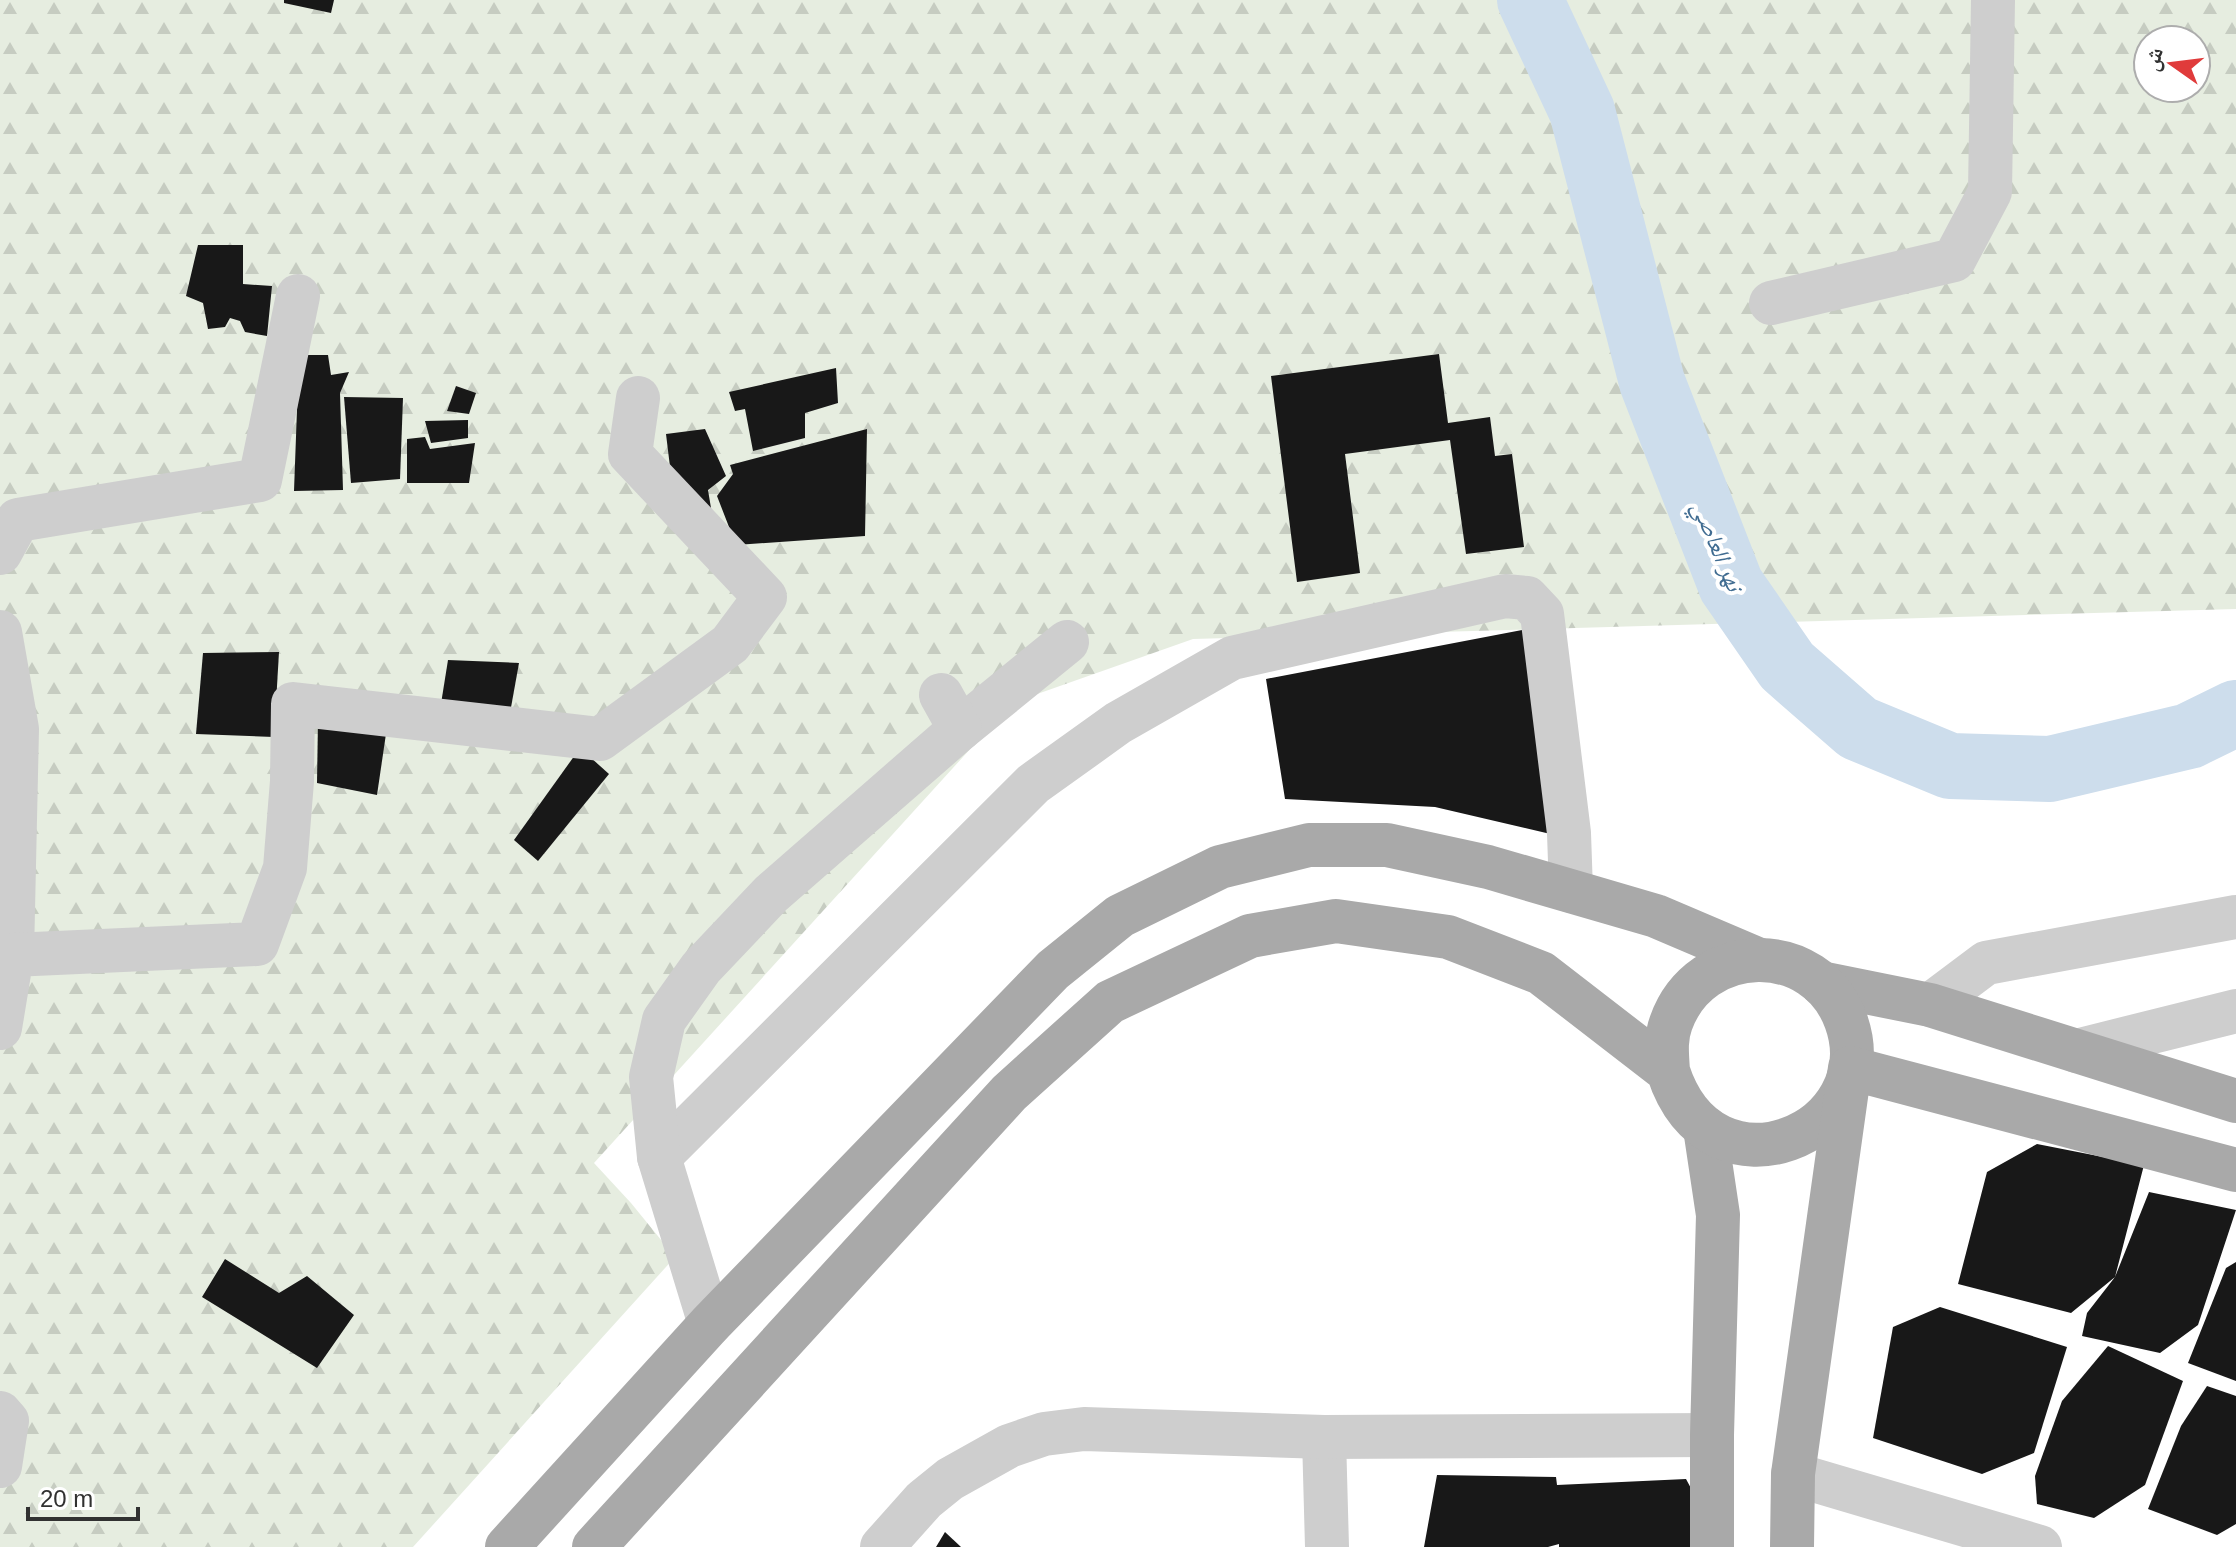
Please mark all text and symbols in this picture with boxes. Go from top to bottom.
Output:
north arrow [2132,24,2212,104]
text: ش [2138,45,2169,74]
water label: نهر العاصي [1682,497,1750,601]
scale bar [28,1471,138,1521]
text: 20 m [40,1485,93,1512]

